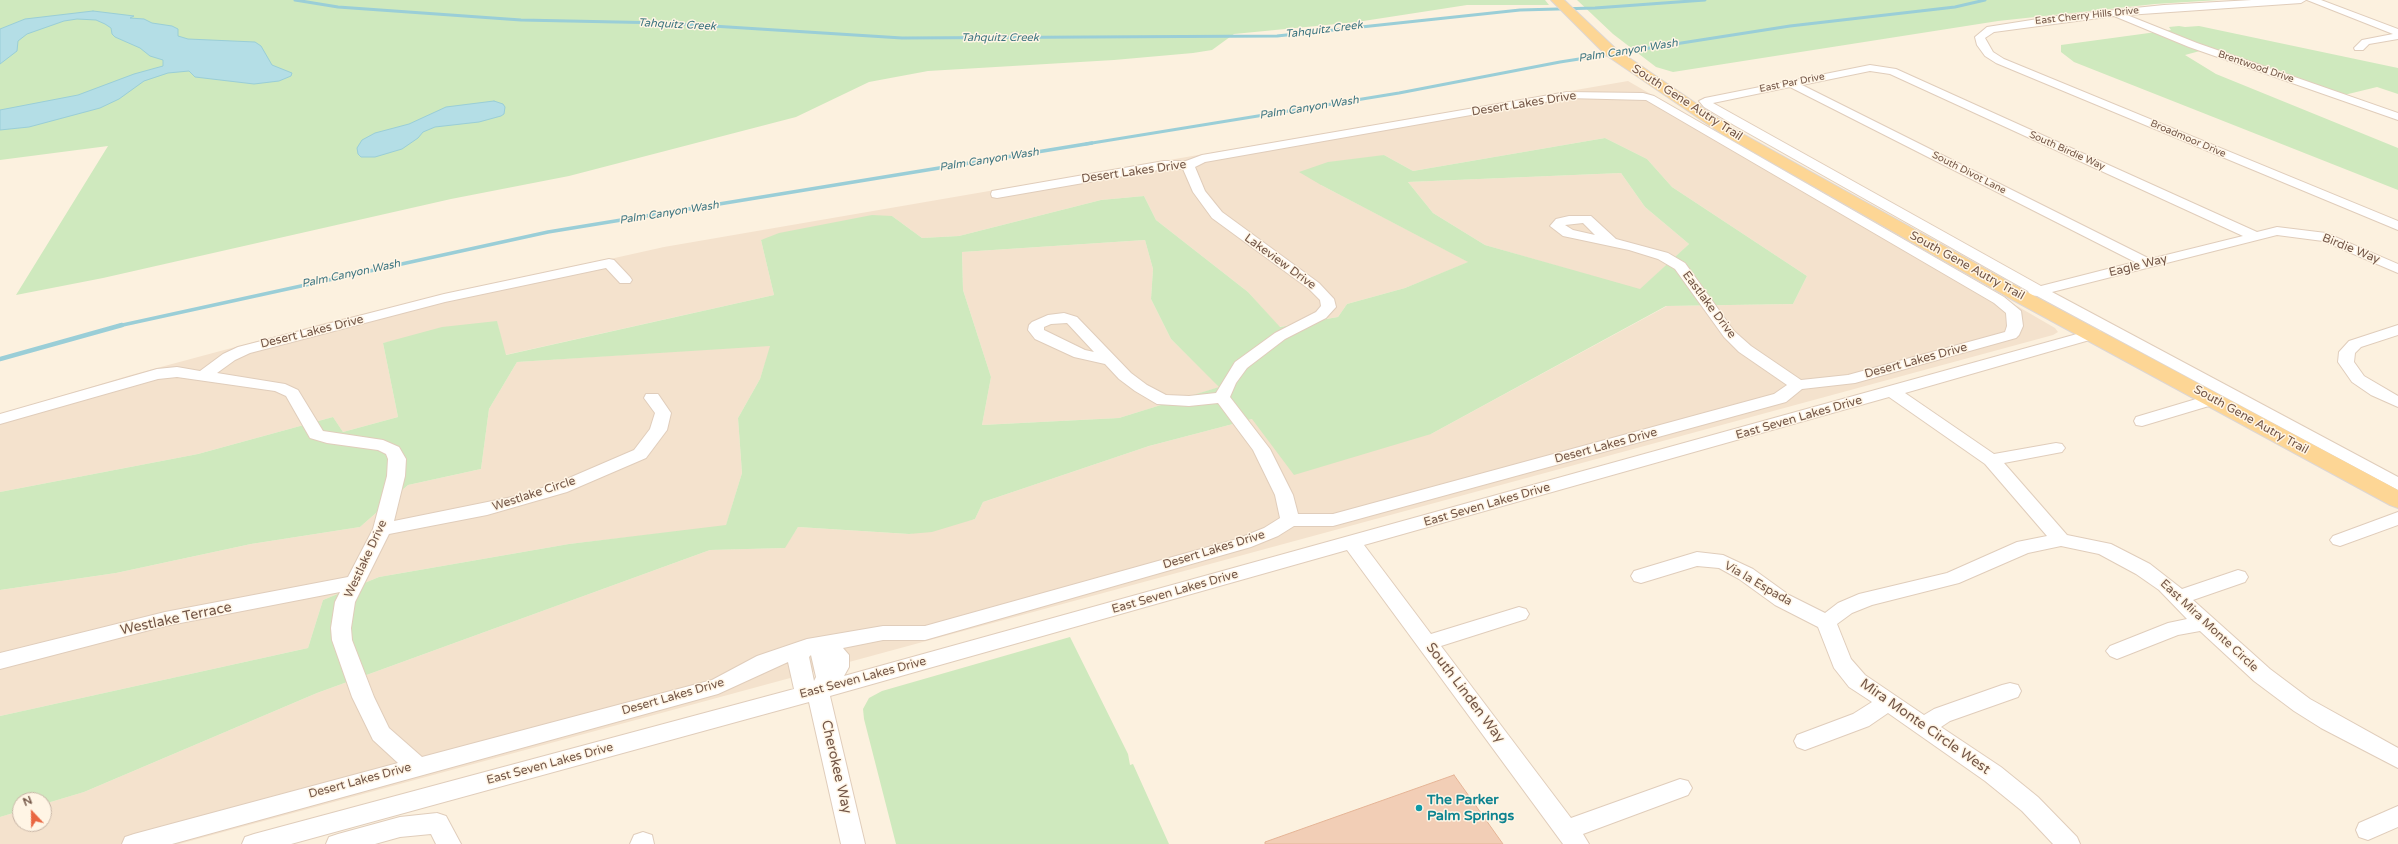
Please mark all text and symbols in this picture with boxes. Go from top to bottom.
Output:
street label: East Cherry Hills Drive [2034,5,2140,27]
water label: Tahquitz Creek [638,16,716,34]
water label: Tahquitz Creek [1285,19,1363,41]
water label: Tahquitz Creek [961,31,1039,45]
water label: Palm Canyon Wash [1577,37,1679,65]
street label: Brentwood Drive [2216,48,2296,86]
street label: South Gene Autry Trail [1629,62,1745,144]
street label: East Par Drive [1758,71,1826,95]
street label: Desert Lakes Drive [1471,89,1577,119]
water label: Palm Canyon Wash [1258,94,1360,122]
street label: Broadmoor Drive [2148,118,2228,160]
street label: South Birdie Way [2027,129,2107,173]
water label: Palm Canyon Wash [938,146,1040,174]
street label: South Divot Lane [1930,149,2008,197]
street label: Desert Lakes Drive [1081,158,1187,186]
water label: Palm Canyon Wash [618,199,720,227]
street label: South Gene Autry Trail [1907,228,2027,304]
street label: Lakeview Drive [1241,231,1319,293]
street label: Birdie Way [2320,231,2382,267]
street label: Eagle Way [2107,252,2169,280]
water label: Palm Canyon Wash [301,257,401,291]
street label: Eastlake Drive [1679,269,1739,341]
street label: Desert Lakes Drive [259,312,365,352]
street label: Desert Lakes Drive [1863,340,1969,382]
street label: South Gene Autry Trail [2191,382,2311,458]
street label: East Seven Lakes Drive [1734,393,1864,443]
street label: Desert Lakes Drive [1553,425,1659,467]
street label: Westlake Circle [491,474,577,514]
street label: East Seven Lakes Drive [1422,480,1552,530]
street label: Westlake Drive [342,518,390,600]
street label: Desert Lakes Drive [1161,528,1267,572]
street label: Via la Espada [1722,559,1794,609]
street label: East Seven Lakes Drive [1110,567,1240,617]
street label: East Mira Monte Circle [2157,577,2261,675]
street label: Westlake Terrace [119,599,233,639]
street label: South Linden Way [1422,640,1508,746]
street label: East Seven Lakes Drive [798,654,928,702]
street label: Desert Lakes Drive [620,676,726,718]
street label: Mira Monte Circle West [1857,676,1993,778]
street label: Cherokee Way [817,718,855,816]
street label: East Seven Lakes Drive [485,740,615,788]
street label: Desert Lakes Drive [307,760,413,802]
north arrow [12,792,52,832]
place label: The Parker Palm Springs [1427,792,1514,824]
text: N [21,794,34,809]
marker: The Parker Palm Springs [1414,803,1424,813]

